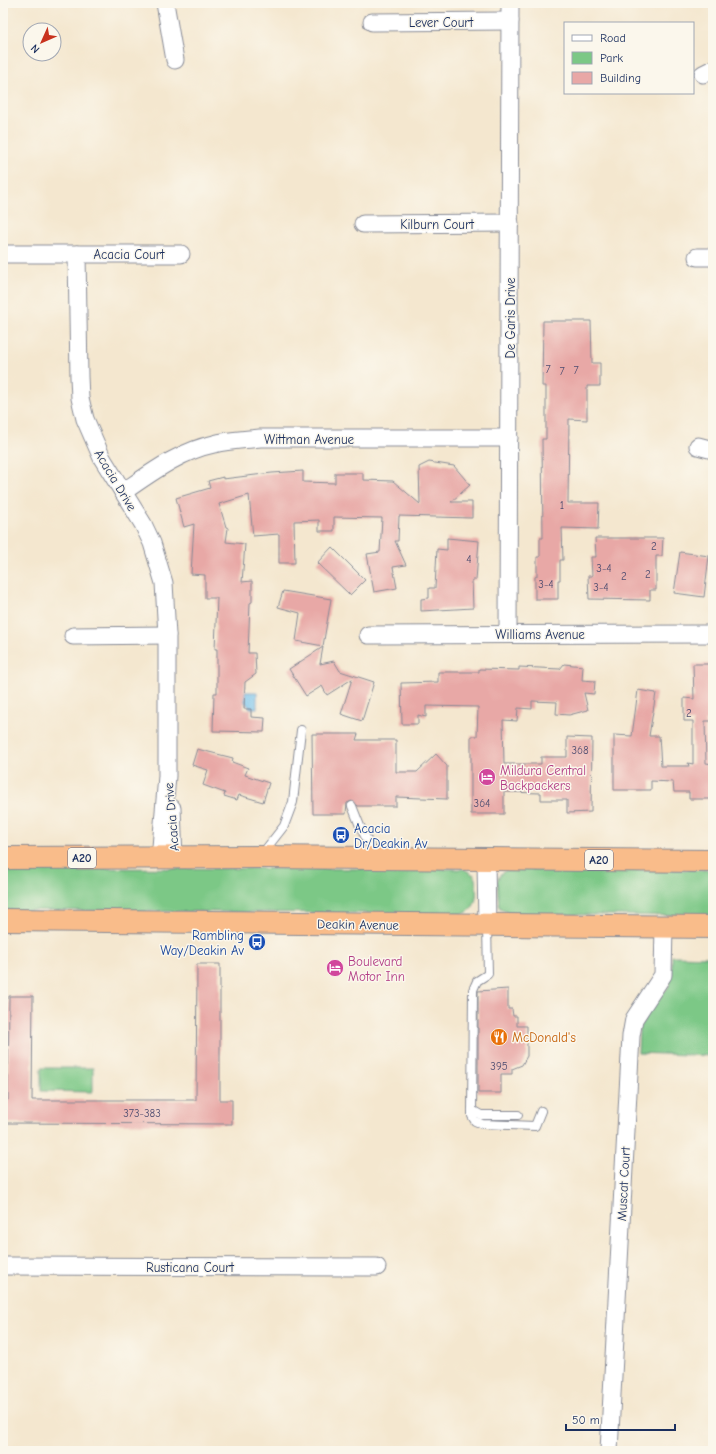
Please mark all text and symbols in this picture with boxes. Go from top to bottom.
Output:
street label: Lever Court [409,15,474,30]
north arrow [22,22,62,62]
legend [564,22,694,94]
text: Road [600,31,626,45]
text: N [28,42,42,56]
text: Park [600,51,623,65]
text: Building [600,71,641,85]
street label: Kilburn Court [400,217,475,232]
street label: Acacia Court [93,247,166,262]
street label: De Garis Drive [503,277,518,358]
house number: 7 [545,363,551,376]
house number: 7 [573,364,579,377]
house number: 7 [559,365,565,378]
street label: Wittman Avenue [264,432,355,447]
street label: Acacia Drive [91,447,140,514]
house number: 1 [560,499,564,512]
house number: 2 [651,540,657,553]
house number: 4 [466,553,472,566]
house number: 3-4 [596,562,612,575]
house number: 2 [645,568,651,581]
house number: 2 [621,570,627,583]
house number: 3-4 [538,578,554,591]
house number: 3-4 [593,581,609,594]
street label: Williams Avenue [495,627,585,642]
house number: 2 [686,707,692,720]
house number: 368 [571,744,589,757]
place label: Mildura Central Backpackers [500,763,586,793]
hotel icon: Mildura Central Backpackers [477,767,497,787]
street label: Acacia Drive [161,782,182,852]
house number: 364 [474,797,490,810]
place label: Acacia Dr/Deakin Av [354,821,428,851]
bus stop icon: Acacia Dr/Deakin Av [331,825,351,845]
road number: A20 [68,848,96,868]
road number: A20 [585,850,613,870]
street label: Deakin Avenue [317,916,399,933]
place label: Rambling Way/Deakin Av [160,928,245,958]
bus stop icon: Rambling Way/Deakin Av [247,932,267,952]
place label: Boulevard Motor Inn [348,954,405,984]
hotel icon: Boulevard Motor Inn [325,958,345,978]
restaurant icon: McDonald's [489,1027,509,1047]
place label: McDonald's [512,1030,576,1045]
house number: 395 [490,1060,508,1073]
house number: 373-383 [123,1107,161,1120]
street label: Muscat Court [614,1145,633,1222]
street label: Rusticana Court [146,1260,235,1275]
scale bar [566,1406,675,1432]
text: 50 m [572,1413,600,1427]

